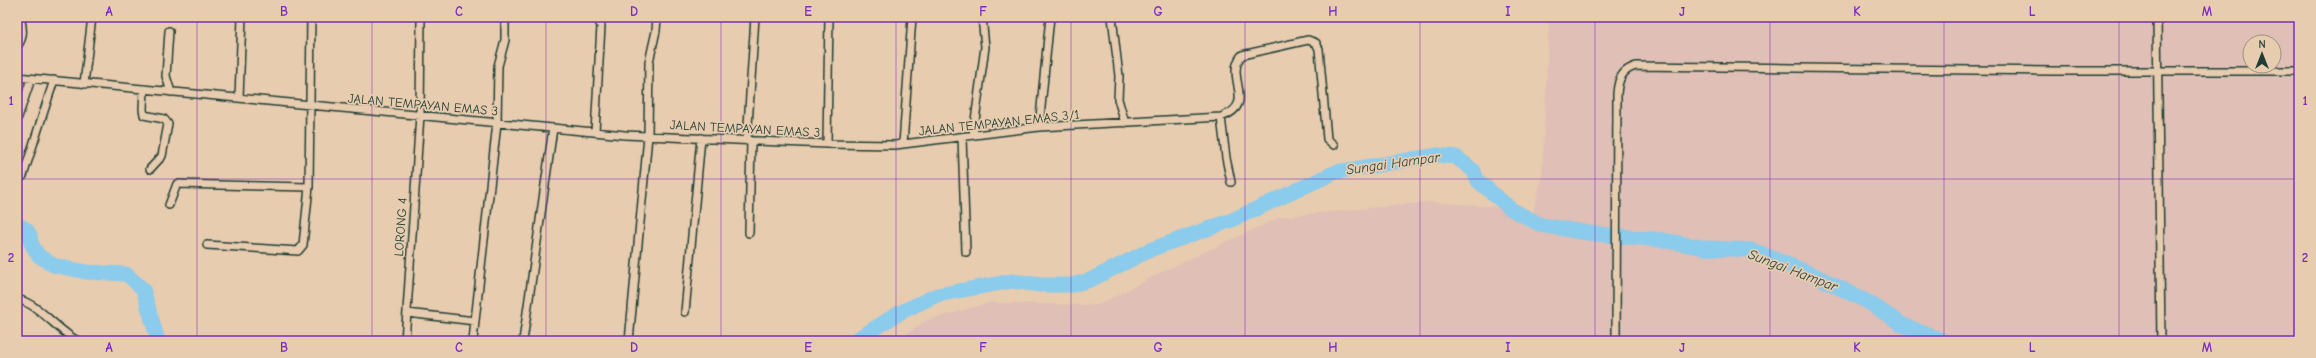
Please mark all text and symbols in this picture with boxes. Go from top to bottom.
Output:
text: A [105,4,113,19]
text: B [280,4,288,19]
text: C [455,4,463,19]
text: D [630,4,638,19]
text: E [804,4,812,19]
text: F [979,4,987,19]
text: G [1153,4,1163,19]
text: H [1328,4,1338,19]
text: I [1505,4,1511,19]
text: J [1679,4,1685,19]
text: K [1853,4,1861,19]
text: L [2029,4,2036,19]
text: M [2202,4,2213,19]
north arrow [2242,34,2282,74]
text: N [2258,38,2266,51]
street label: JALAN TEMPAYAN EMAS 3 [347,90,499,119]
text: 1 [8,93,14,108]
text: 1 [2302,93,2308,108]
street label: JALAN TEMPAYAN EMAS 3/1 [918,107,1080,138]
street label: JALAN TEMPAYAN EMAS 3 [669,117,821,140]
water label: Sungai Hampar [1345,148,1442,178]
street label: LORONG 4 [391,197,410,257]
water label: Sungai Hampar [1746,246,1841,296]
text: 2 [8,250,14,265]
text: 2 [2302,250,2308,265]
text: A [105,340,113,355]
text: B [280,340,288,355]
text: C [455,340,463,355]
text: D [630,340,638,355]
text: E [804,340,812,355]
text: F [979,340,987,355]
text: G [1153,340,1163,355]
text: H [1328,340,1338,355]
text: I [1505,340,1511,355]
text: J [1679,340,1685,355]
text: K [1853,340,1861,355]
text: L [2029,340,2036,355]
text: M [2202,340,2213,355]

